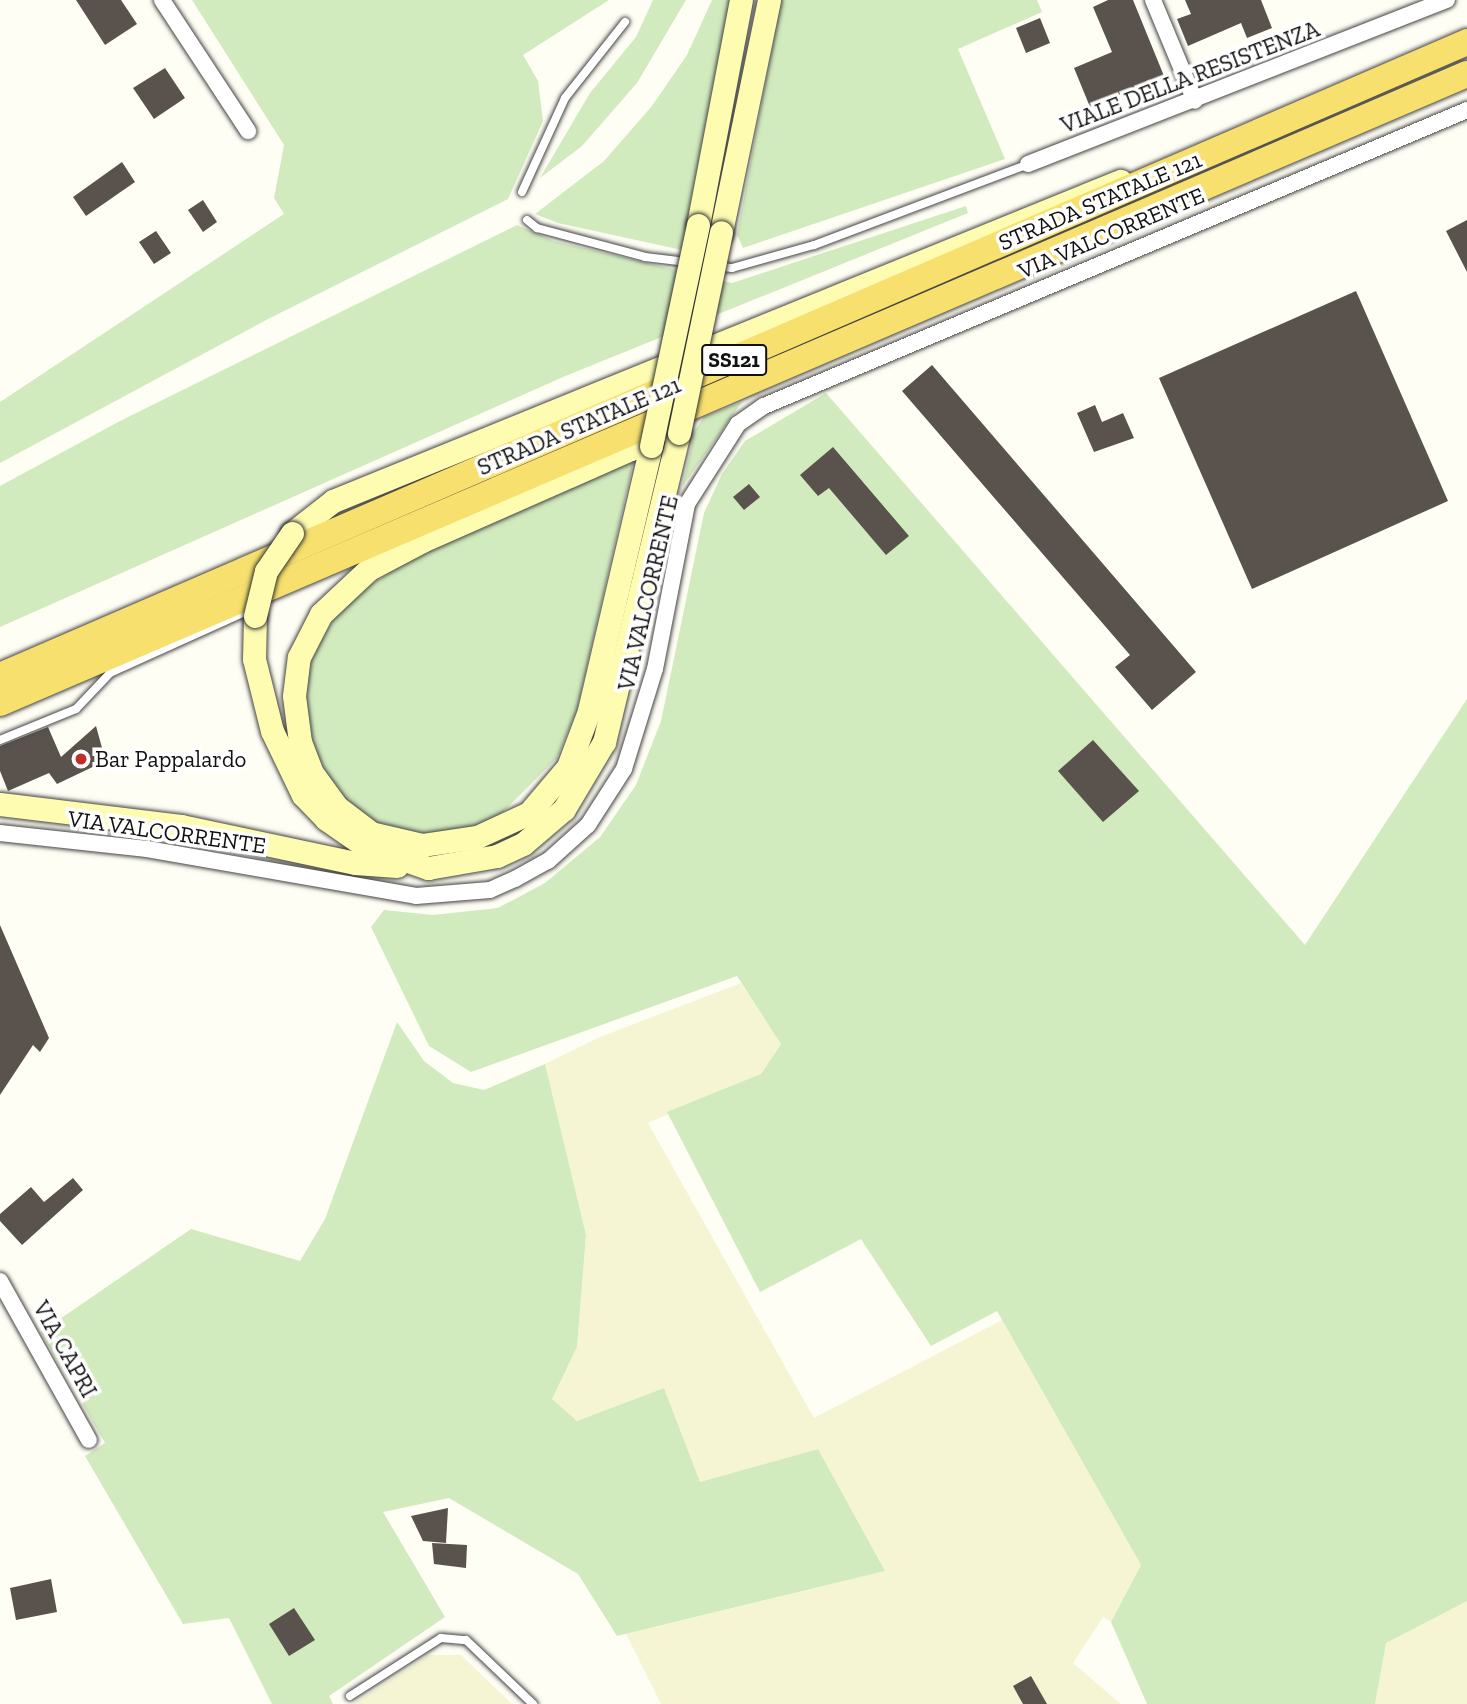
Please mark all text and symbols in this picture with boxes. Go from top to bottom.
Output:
street label: VIALE DELLA RESISTENZA [1056,15,1324,139]
street label: STRADA STATALE 121 [994,146,1206,256]
street label: VIA VALCORRENTE [1013,181,1209,285]
road number: SS121 [701,342,767,378]
street label: STRADA STATALE 121 [473,371,685,481]
street label: VIA VALCORRENTE [612,492,684,694]
place label: Bar Pappalardo [95,745,247,773]
marker: Bar Pappalardo [73,751,89,767]
street label: VIA VALCORRENTE [65,804,269,860]
street label: VIA CAPRI [27,1296,103,1402]

